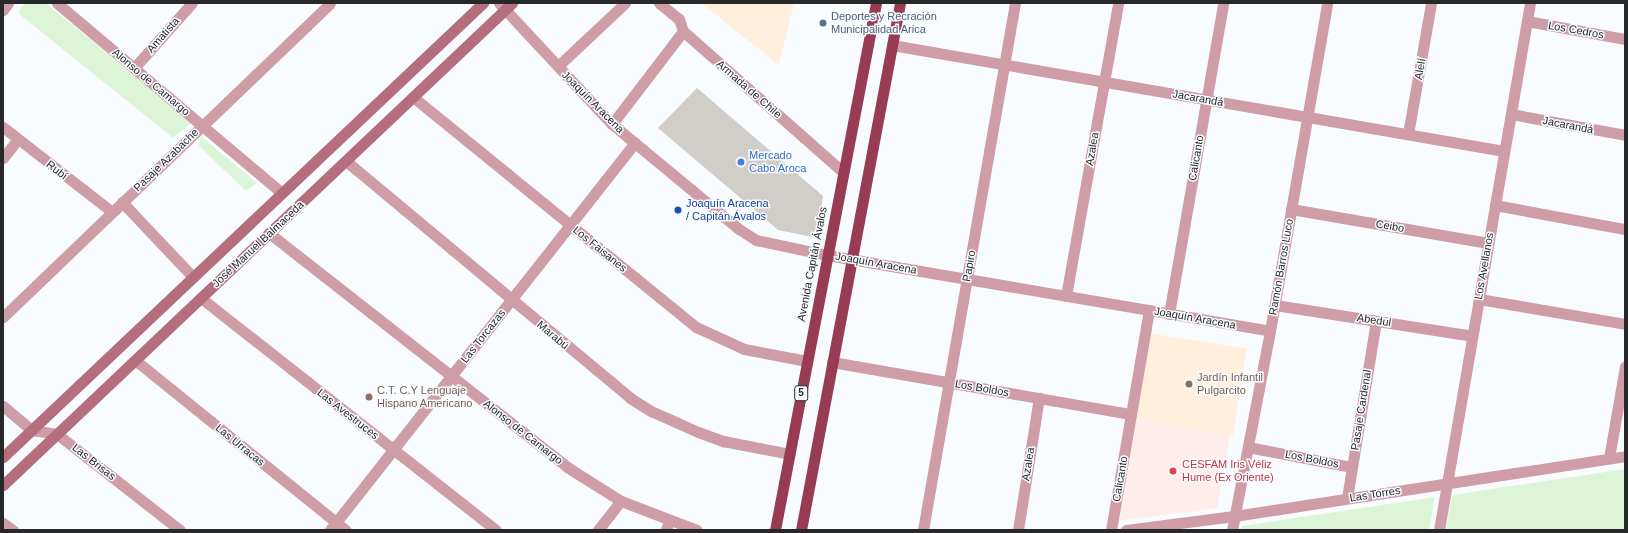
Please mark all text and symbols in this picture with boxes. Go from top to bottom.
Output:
place label: Deportes y Recración Municipalidad Arica [831,10,937,36]
street label: Amatista [144,15,182,55]
marker: Deportes y Recración Municipalidad Arica [818,18,828,28]
street label: Los Cedros [1547,19,1605,41]
street label: Alonso de Camargo [110,46,192,118]
street label: Armada de Chile [714,57,784,121]
street label: Alelí [1412,57,1428,81]
street label: Joaquín Aracena [559,68,627,136]
street label: Jacarandá [1172,87,1224,109]
street label: Jacarandá [1542,114,1594,136]
street label: Pasaje Azabache [131,126,201,194]
street label: Azalea [1083,131,1101,167]
street label: Calicanto [1186,134,1206,182]
place label: Mercado Cabo Aroca [749,149,807,175]
marker: Mercado Cabo Aroca [736,157,746,167]
street label: Rubí [44,158,70,182]
place label: Joaquín Aracena / Capitán Ávalos [686,197,769,223]
street label: José Manuel Balmaceda [209,198,307,290]
marker: Joaquín Aracena / Capitán Ávalos [673,205,683,215]
street label: Avenida Capitán Ávalos [794,206,830,322]
street label: Ceibo [1375,217,1405,235]
street label: Ramón Barros Luco [1266,218,1296,316]
street label: Los Faisanes [570,223,630,275]
street label: Los Avellanos [1472,231,1496,301]
street label: Joaquín Aracena [834,249,918,277]
street label: Papiro [960,249,978,283]
street label: Joaquín Aracena [1153,304,1237,332]
street label: Las Torcazas [458,306,508,366]
street label: Abedul [1356,311,1392,329]
street label: Marabú [534,318,572,352]
street label: Pasaje Cardenal [1348,369,1374,451]
place label: Jardín Infantil Pulgarcito [1197,371,1263,397]
street label: Los Boldos [954,377,1010,399]
marker: Jardín Infantil Pulgarcito [1184,379,1194,389]
place label: C.T. C.Y Lenguaje Hispano Americano [377,384,473,410]
road number: 5 [794,385,808,401]
street label: Las Avestruces [314,386,382,442]
marker: C.T. C.Y Lenguaje Hispano Americano [364,392,374,402]
street label: Alonso de Camargo [481,397,565,467]
street label: Las Urracas [213,421,267,469]
street label: Las Brisas [70,441,118,483]
street label: Azalea [1019,446,1037,482]
street label: Los Boldos [1284,447,1340,471]
street label: Calicanto [1110,455,1130,503]
place label: CESFAM Iris Véliz Hume (Ex Oriente) [1182,458,1274,484]
marker: CESFAM Iris Véliz Hume (Ex Oriente) [1167,465,1179,477]
street label: Las Torres [1349,483,1401,505]

